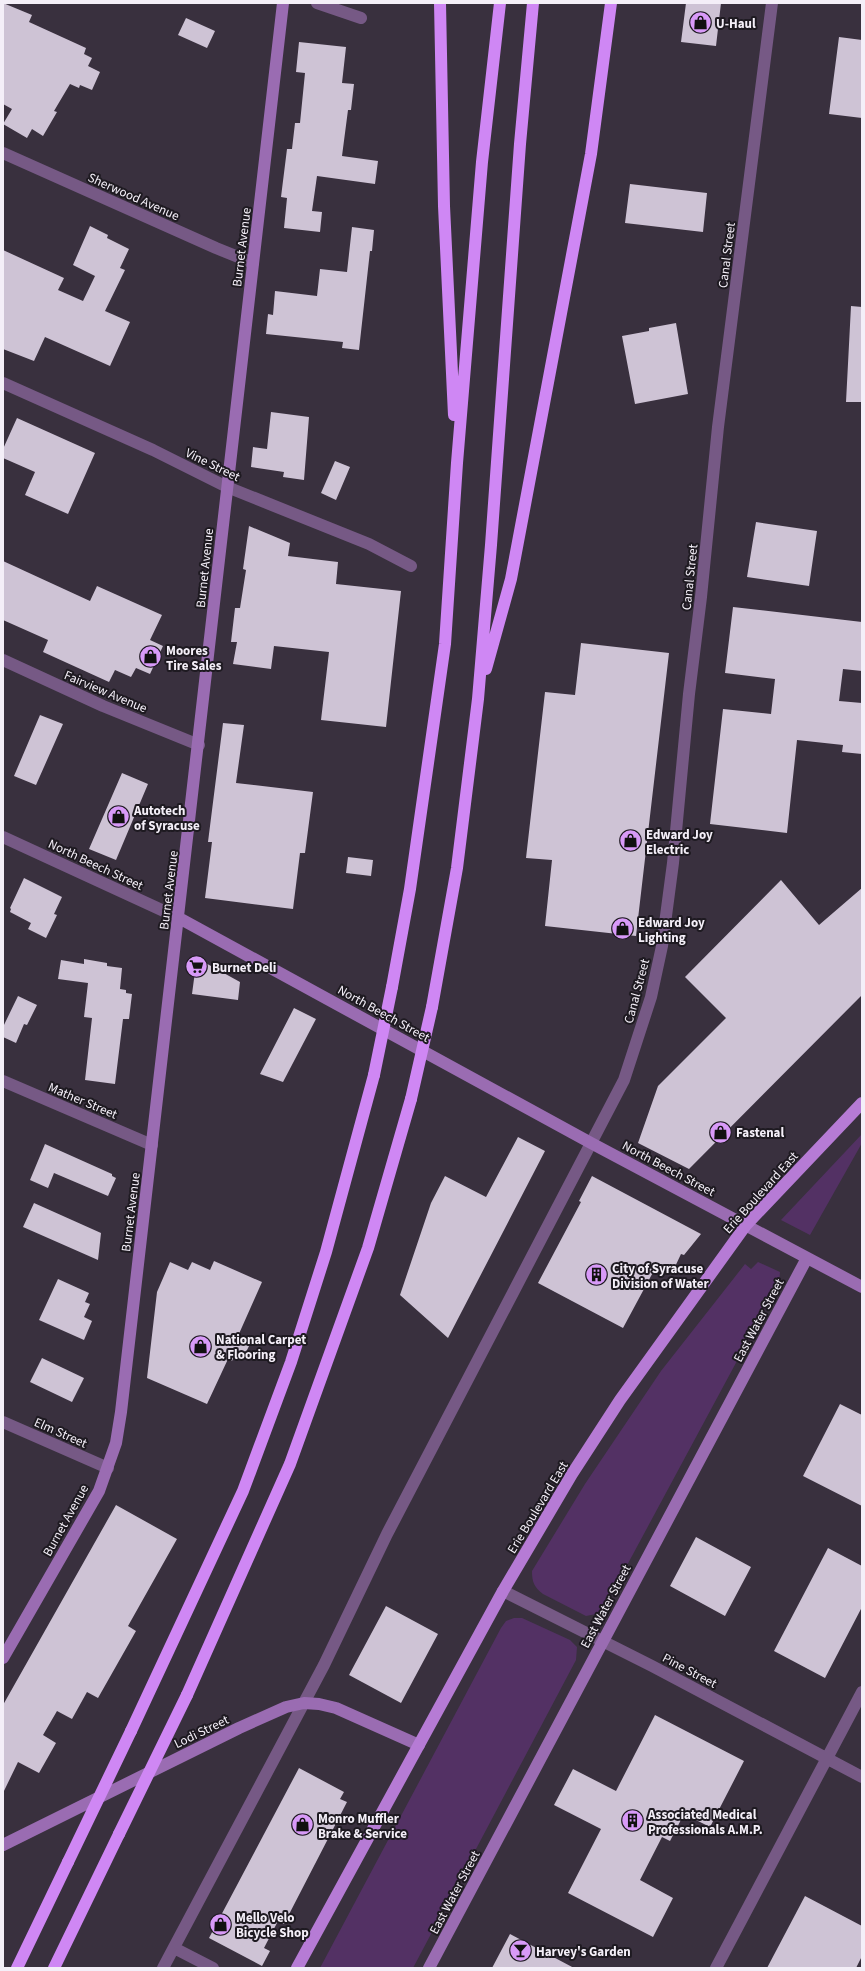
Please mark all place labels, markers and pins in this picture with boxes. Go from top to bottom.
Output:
shop icon: U-Haul [688,10,714,36]
place label: U-Haul [716,15,756,33]
place label: Moores Tire Sales [166,642,222,675]
shop icon: Moores Tire Sales [137,644,163,670]
place label: Autotech of Syracuse [133,802,200,835]
shop icon: Autotech of Syracuse [106,804,132,830]
place label: Edward Joy Electric [646,826,713,859]
shop icon: Edward Joy Electric [618,828,644,854]
place label: Edward Joy Lighting [638,914,705,947]
shop icon: Edward Joy Lighting [609,916,635,942]
supermarket icon: Burnet Deli [184,954,210,980]
place label: Burnet Deli [212,959,276,977]
shop icon: Fastenal [707,1119,733,1145]
place label: Fastenal [736,1124,784,1142]
place label: City of Syracuse Division of Water [612,1260,710,1293]
building icon: City of Syracuse Division of Water [584,1262,610,1288]
place label: National Carpet & Flooring [216,1331,306,1364]
shop icon: National Carpet & Flooring [187,1333,213,1359]
place label: Associated Medical Professionals A.M.P. [647,1806,763,1839]
building icon: Associated Medical Professionals A.M.P. [620,1808,646,1834]
place label: Monro Muffler Brake & Service [318,1810,407,1843]
shop icon: Monro Muffler Brake & Service [289,1812,315,1838]
place label: Mello Velo Bicycle Shop [236,1909,309,1942]
shop icon: Mello Velo Bicycle Shop [208,1911,234,1937]
bar icon: Harvey's Garden [508,1938,534,1964]
place label: Harvey's Garden [536,1943,631,1961]

